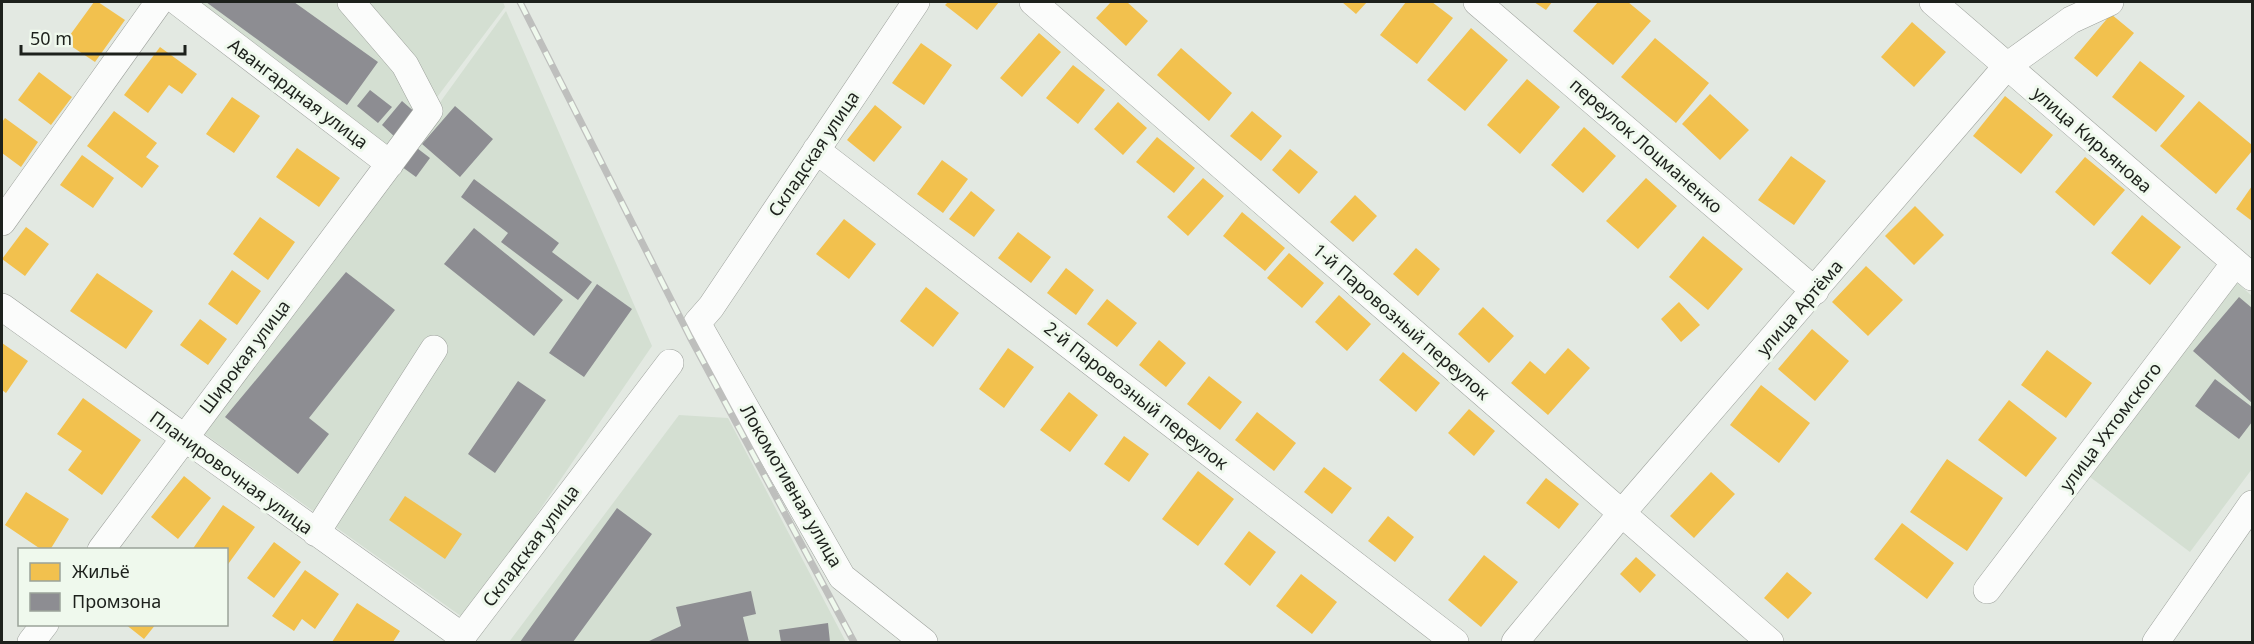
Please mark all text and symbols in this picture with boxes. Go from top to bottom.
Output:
scale bar [21,18,184,56]
text: 50 m [30,26,72,50]
street label: Авангардная улица [224,33,373,154]
street label: переулок Лоцманенко [1565,72,1728,218]
street label: улица Кирьянова [2028,81,2157,198]
street label: Складская улица [762,86,864,221]
street label: 1-й Паровозный переулок [1308,238,1496,405]
street label: улица Артёма [1751,254,1848,360]
street label: Широкая улица [193,295,295,418]
street label: 2-й Паровозный переулок [1040,316,1234,475]
street label: улица Ухтомского [2054,357,2167,496]
street label: Локомотивная улица [735,400,848,571]
street label: Планировочная улица [145,405,318,540]
street label: Складская улица [476,480,584,611]
legend [18,548,228,626]
text: Жильё [72,559,130,583]
text: Промзона [72,589,161,613]

